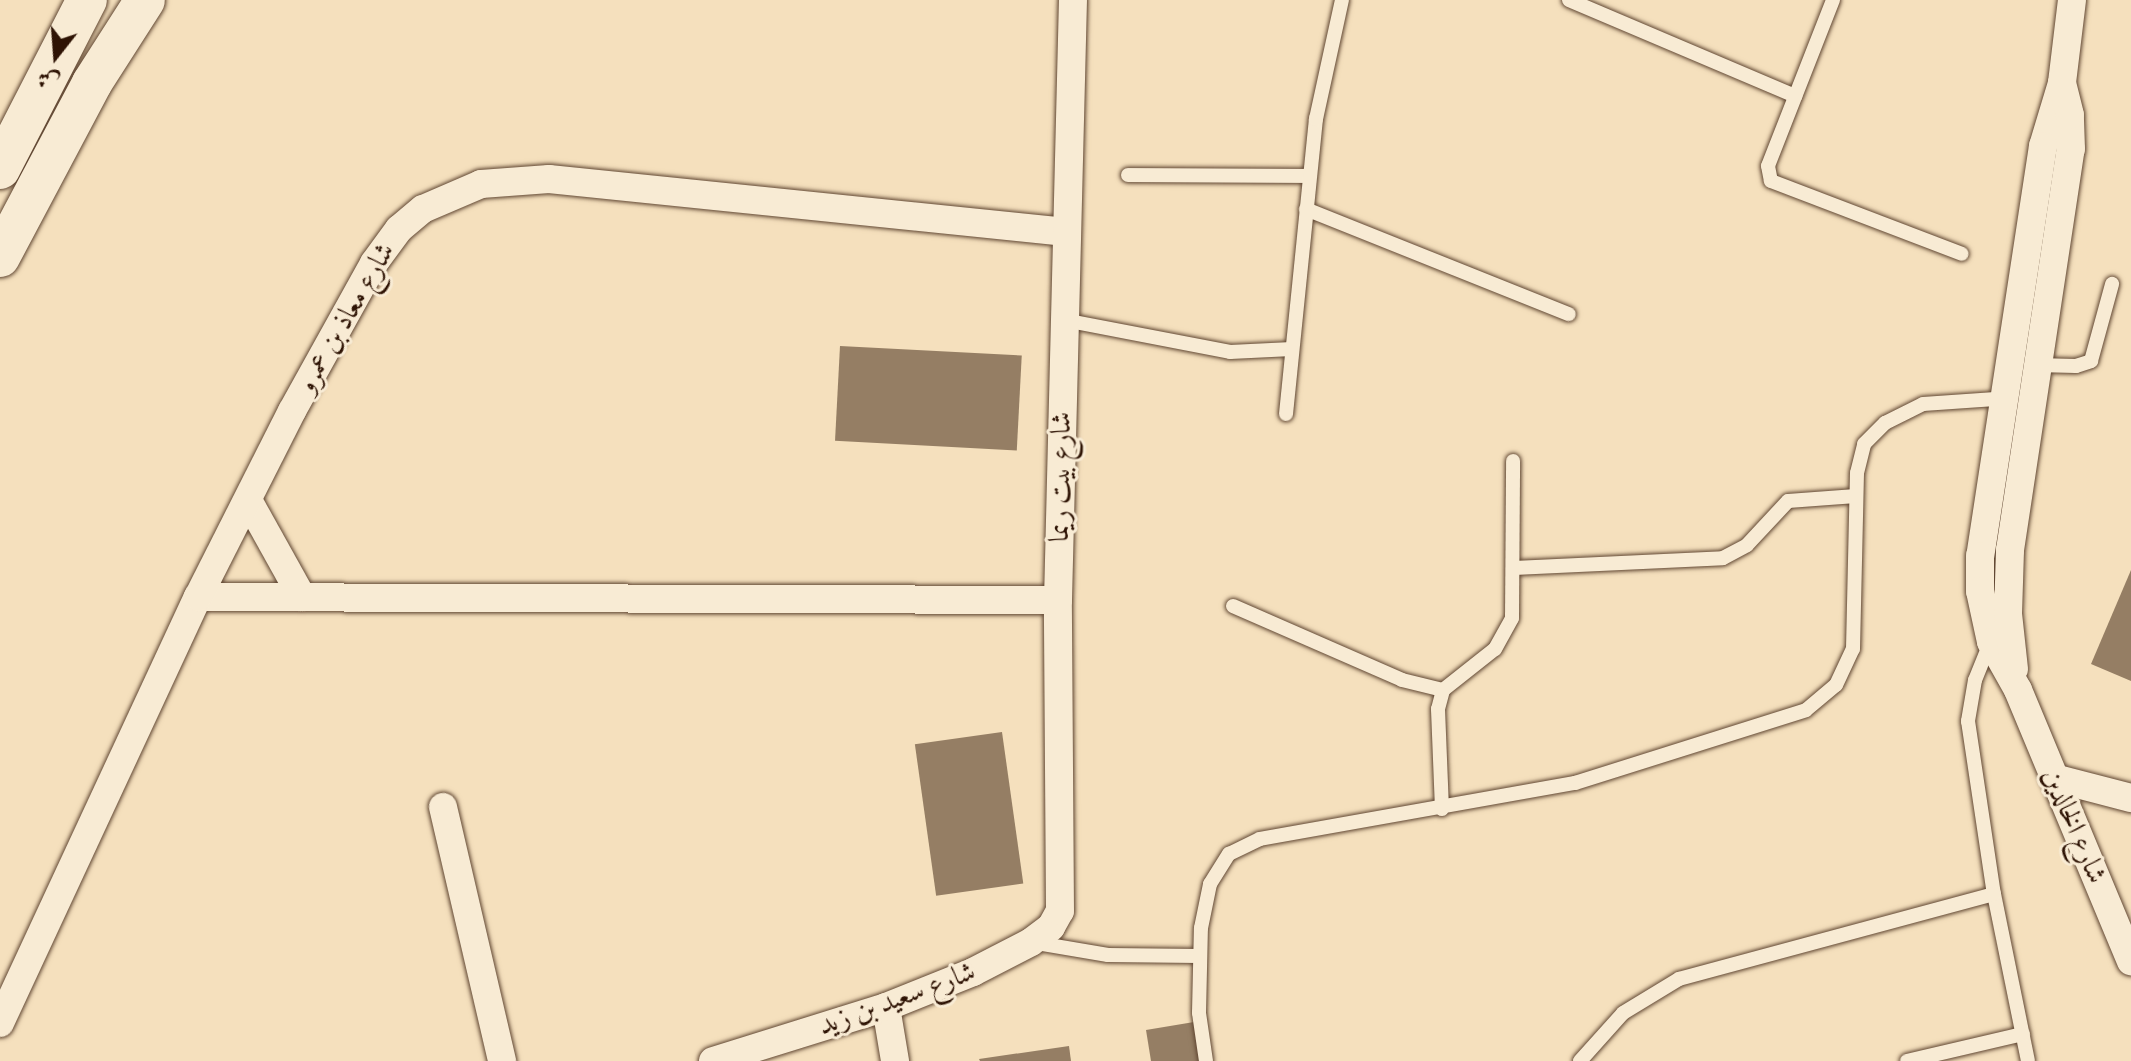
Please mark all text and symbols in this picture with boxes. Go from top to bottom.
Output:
north arrow [16,16,96,96]
text: ش [34,63,63,96]
street label: شارع معاذ بن عمرو [290,237,402,399]
street label: شارع بيت ريما [1043,412,1079,542]
street label: شارع الخالدين [2035,763,2113,889]
street label: شارع سعيد بن زيد [814,955,980,1043]

